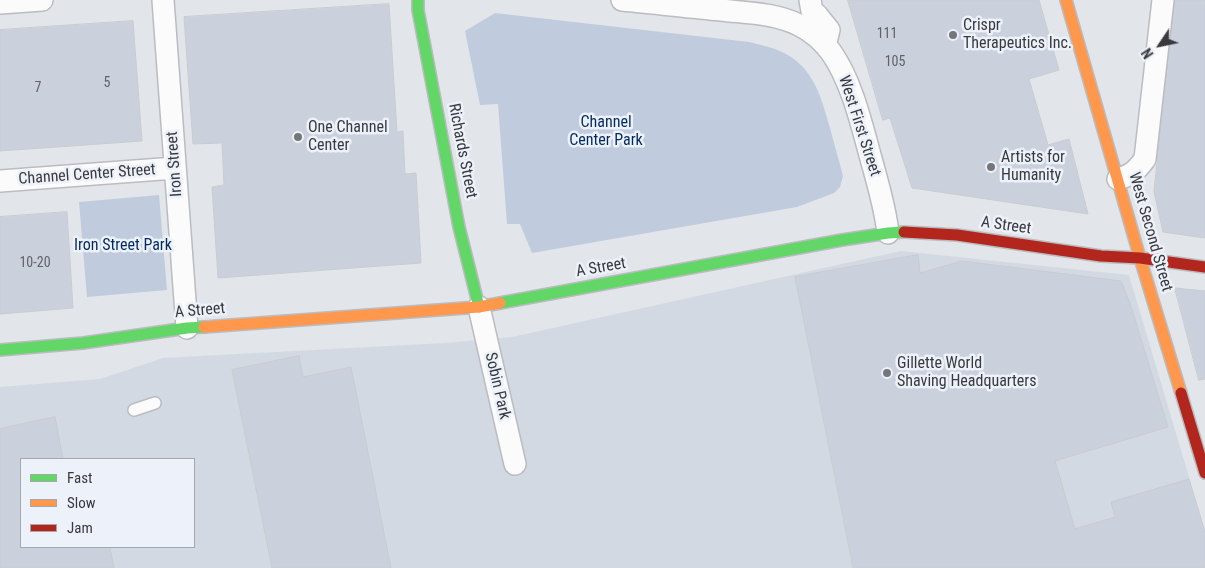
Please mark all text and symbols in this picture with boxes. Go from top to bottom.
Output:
place label: Crispr Therapeutics Inc. [963,16,1072,54]
north arrow [1135,20,1185,70]
house number: 111 [877,26,897,42]
marker: Crispr Therapeutics Inc. [947,29,959,41]
text: N [1139,45,1157,61]
house number: 105 [885,54,905,70]
street label: West First Street [834,73,884,179]
house number: 5 [104,75,110,91]
house number: 7 [35,80,41,96]
street label: Richards Street [443,102,481,200]
park label: Channel Center Park [569,113,643,151]
place label: One Channel Center [308,118,388,156]
street label: Iron Street [163,131,187,197]
marker: One Channel Center [292,131,304,143]
place label: Artists for Humanity [1001,148,1065,186]
street label: Channel Center Street [18,161,156,189]
marker: Artists for Humanity [985,161,997,173]
street label: West Second Street [1124,170,1176,294]
street label: A Street [980,213,1032,239]
park label: Iron Street Park [74,236,172,256]
street label: A Street [575,254,627,282]
house number: 10-20 [19,255,51,271]
street label: A Street [174,299,226,323]
street label: Sobin Park [480,351,514,421]
place label: Gillette World Shaving Headquarters [897,354,1036,392]
marker: Gillette World Shaving Headquarters [881,367,893,379]
legend [20,458,195,548]
text: Fast [67,469,92,487]
text: Slow [67,494,96,512]
text: Jam [67,519,93,537]

